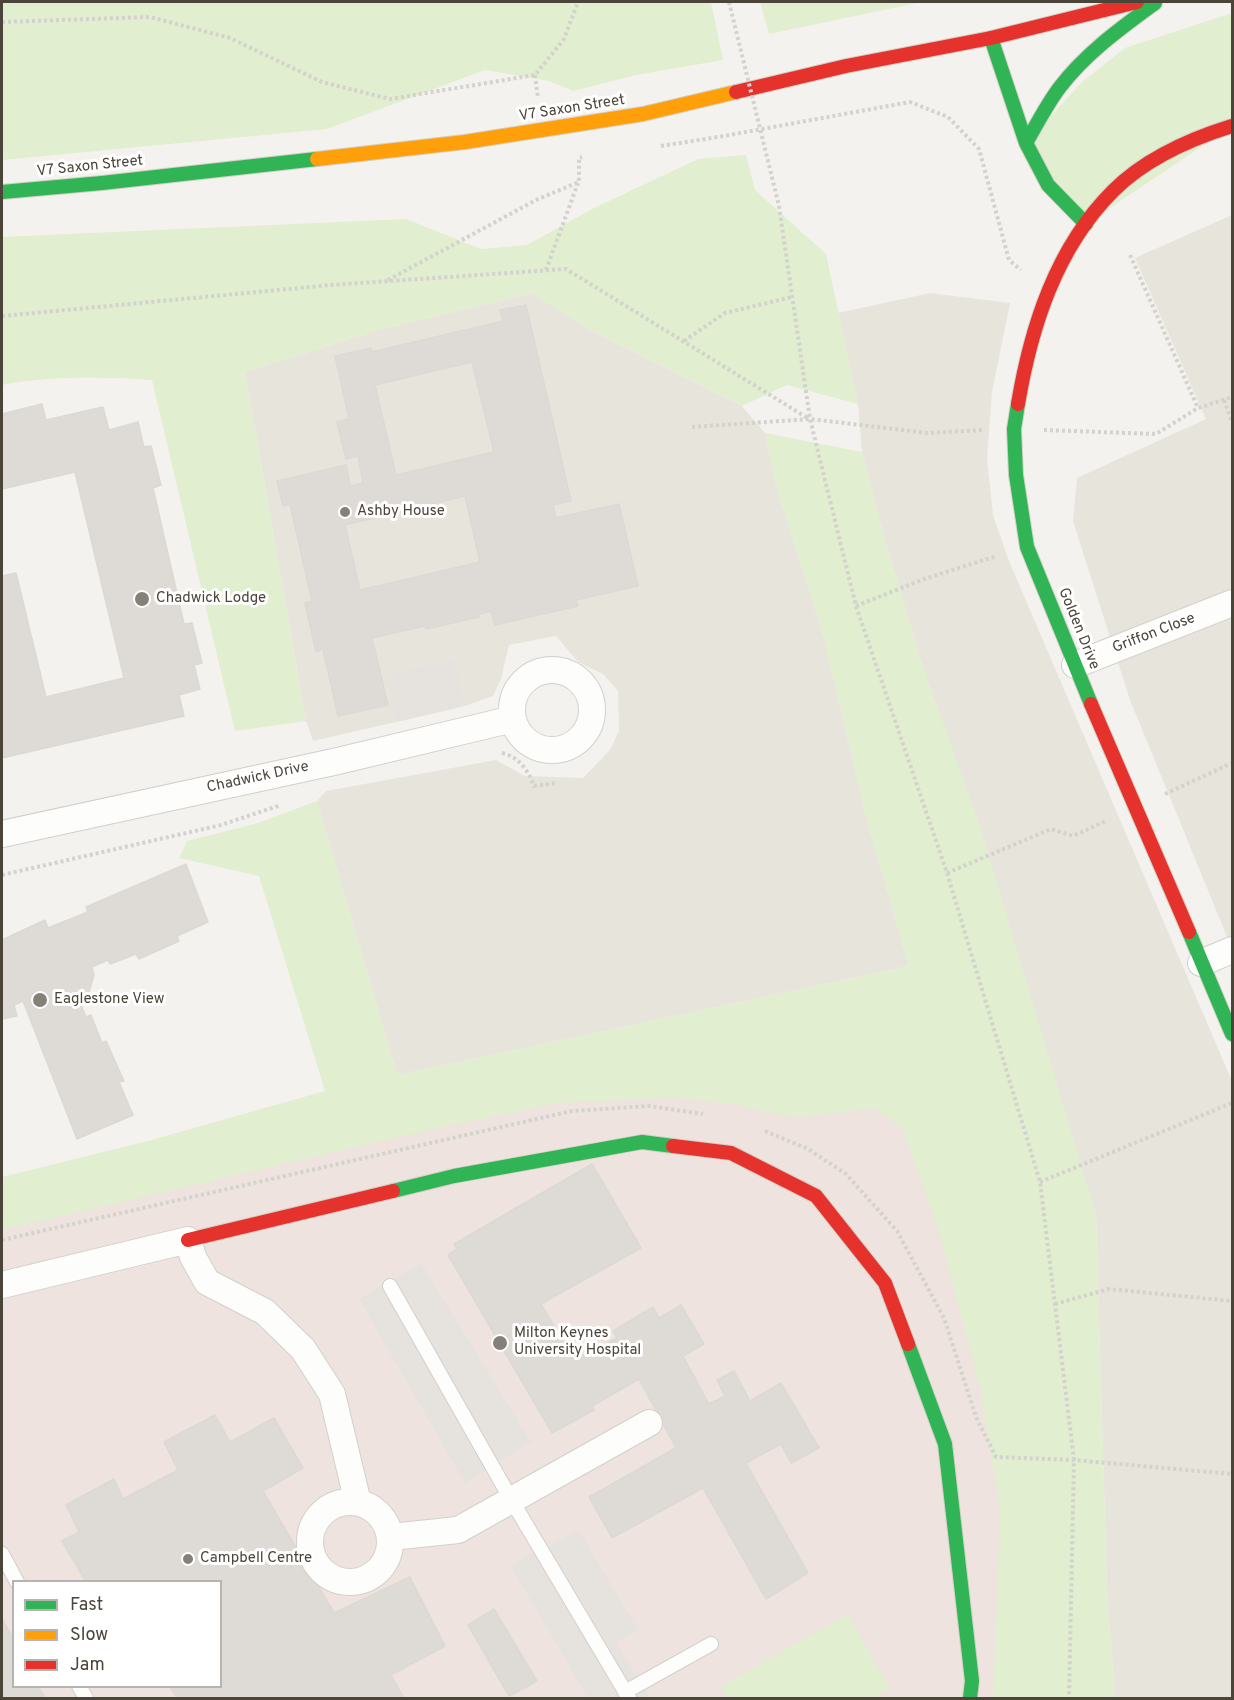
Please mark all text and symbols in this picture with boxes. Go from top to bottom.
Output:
street label: V7 Saxon Street [518,92,626,126]
street label: V7 Saxon Street [36,152,144,182]
place label: Ashby House [357,503,445,521]
marker: Ashby House [338,505,352,519]
street label: Golden Drive [1053,585,1103,673]
marker: Chadwick Lodge [133,590,151,608]
place label: Chadwick Lodge [156,590,266,608]
street label: Griffon Close [1110,610,1198,658]
street label: Chadwick Drive [205,758,311,798]
marker: Eaglestone View [31,991,49,1009]
place label: Eaglestone View [54,991,165,1009]
place label: Milton Keynes University Hospital [514,1325,641,1360]
marker: Milton Keynes University Hospital [491,1334,509,1352]
place label: Campbell Centre [200,1550,312,1568]
marker: Campbell Centre [181,1552,195,1566]
legend [12,1580,222,1688]
text: Fast [70,1594,103,1617]
text: Slow [70,1624,108,1647]
text: Jam [70,1654,105,1677]

